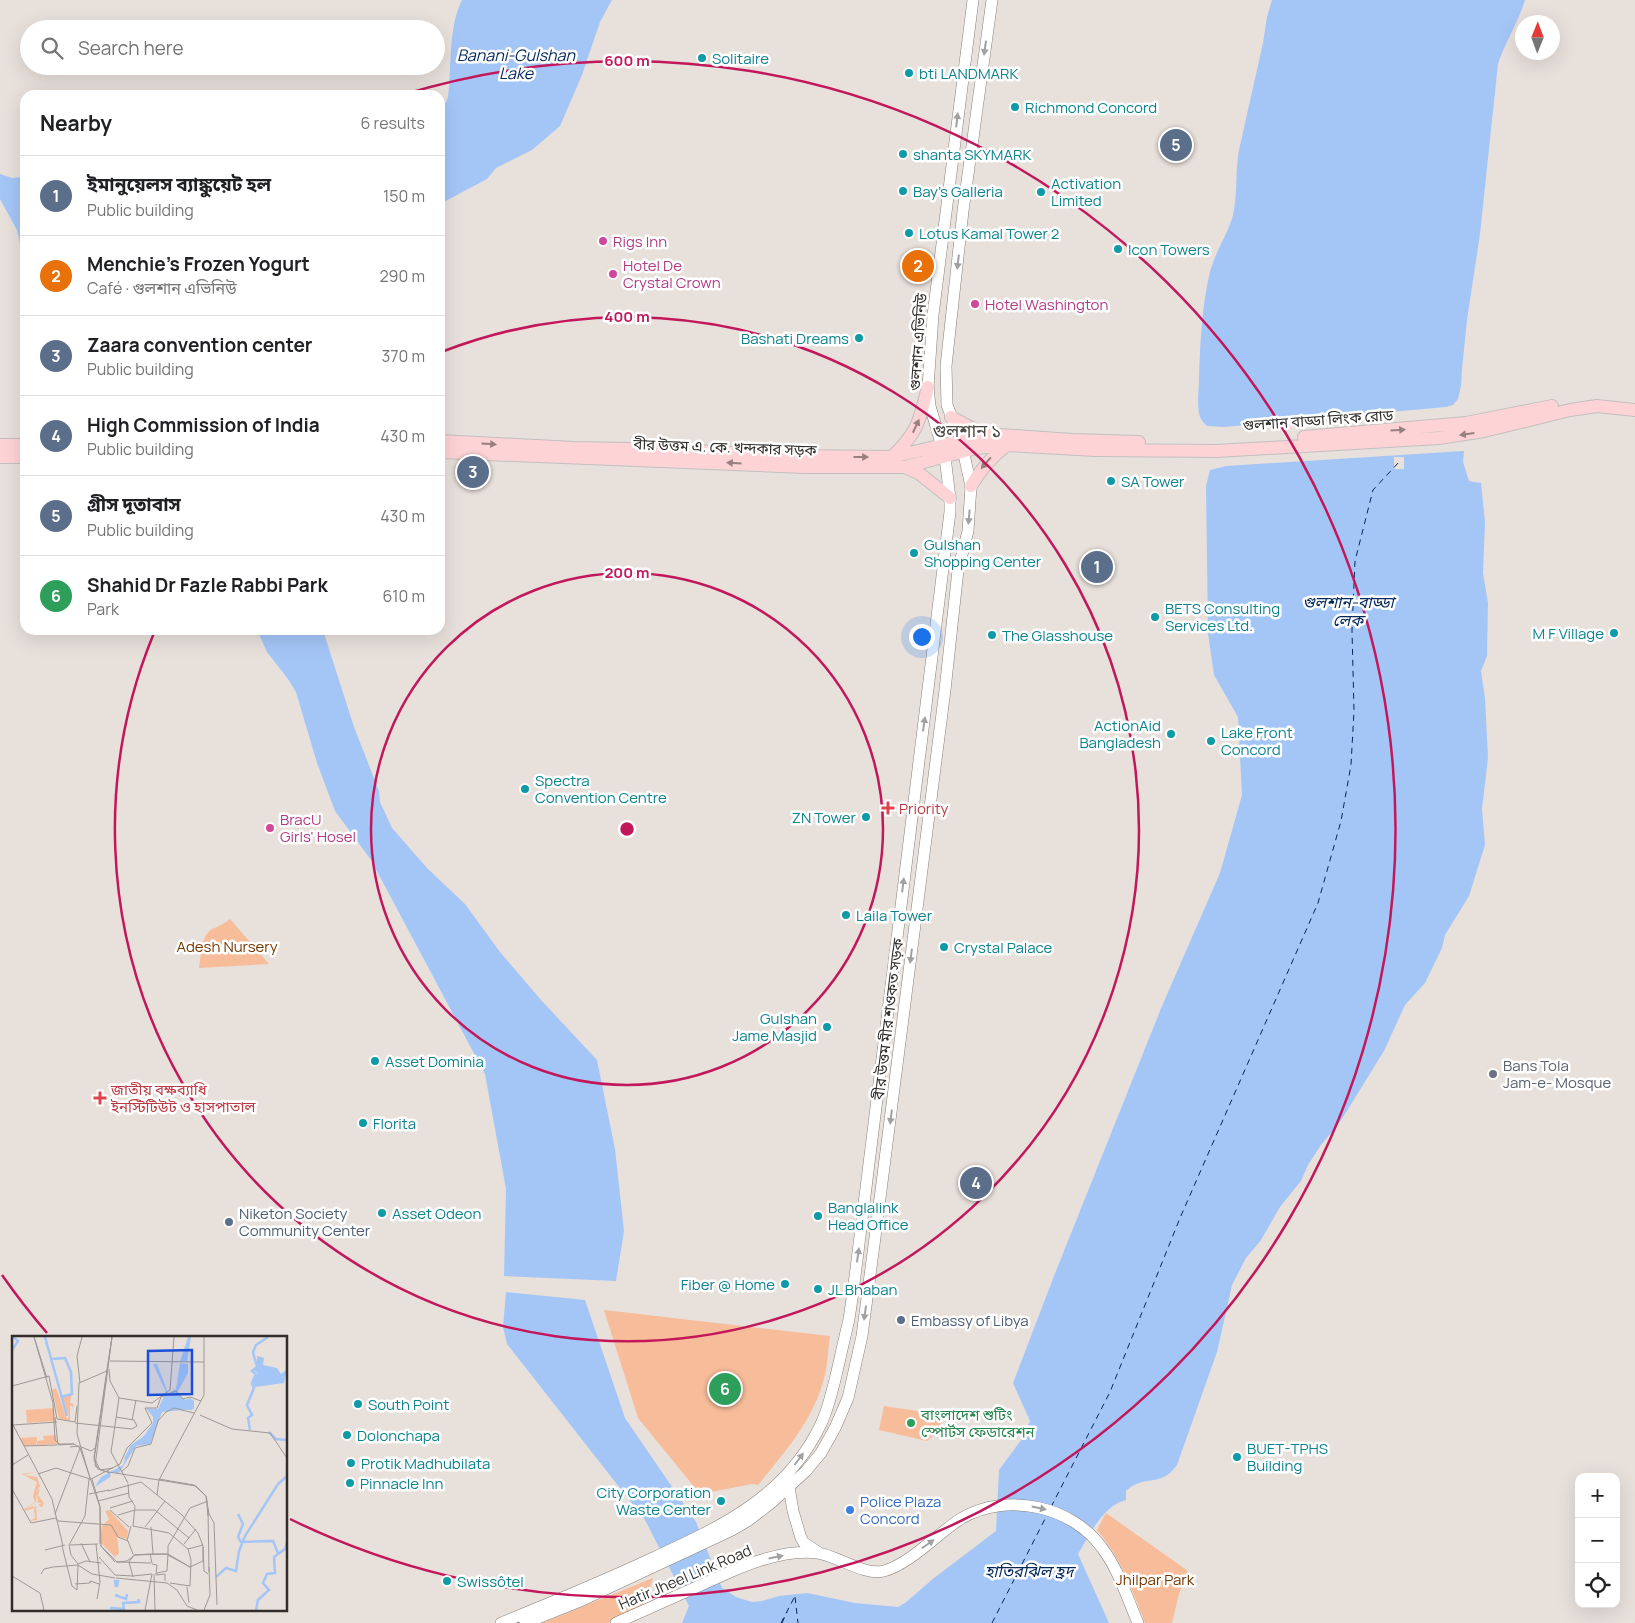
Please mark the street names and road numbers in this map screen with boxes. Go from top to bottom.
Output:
street label: গুলশান এভিনিউ [904,292,932,391]
street label: গুলশান বাড্ডা লিংক রোড [1242,404,1394,436]
street label: বীর উত্তম এ. কে. খন্দকার সড়ক [632,433,818,461]
street label: বীর উত্তম মীর শওকত সড়ক [868,936,908,1102]
street label: Hatir Jheel Link Road [615,1539,755,1615]

